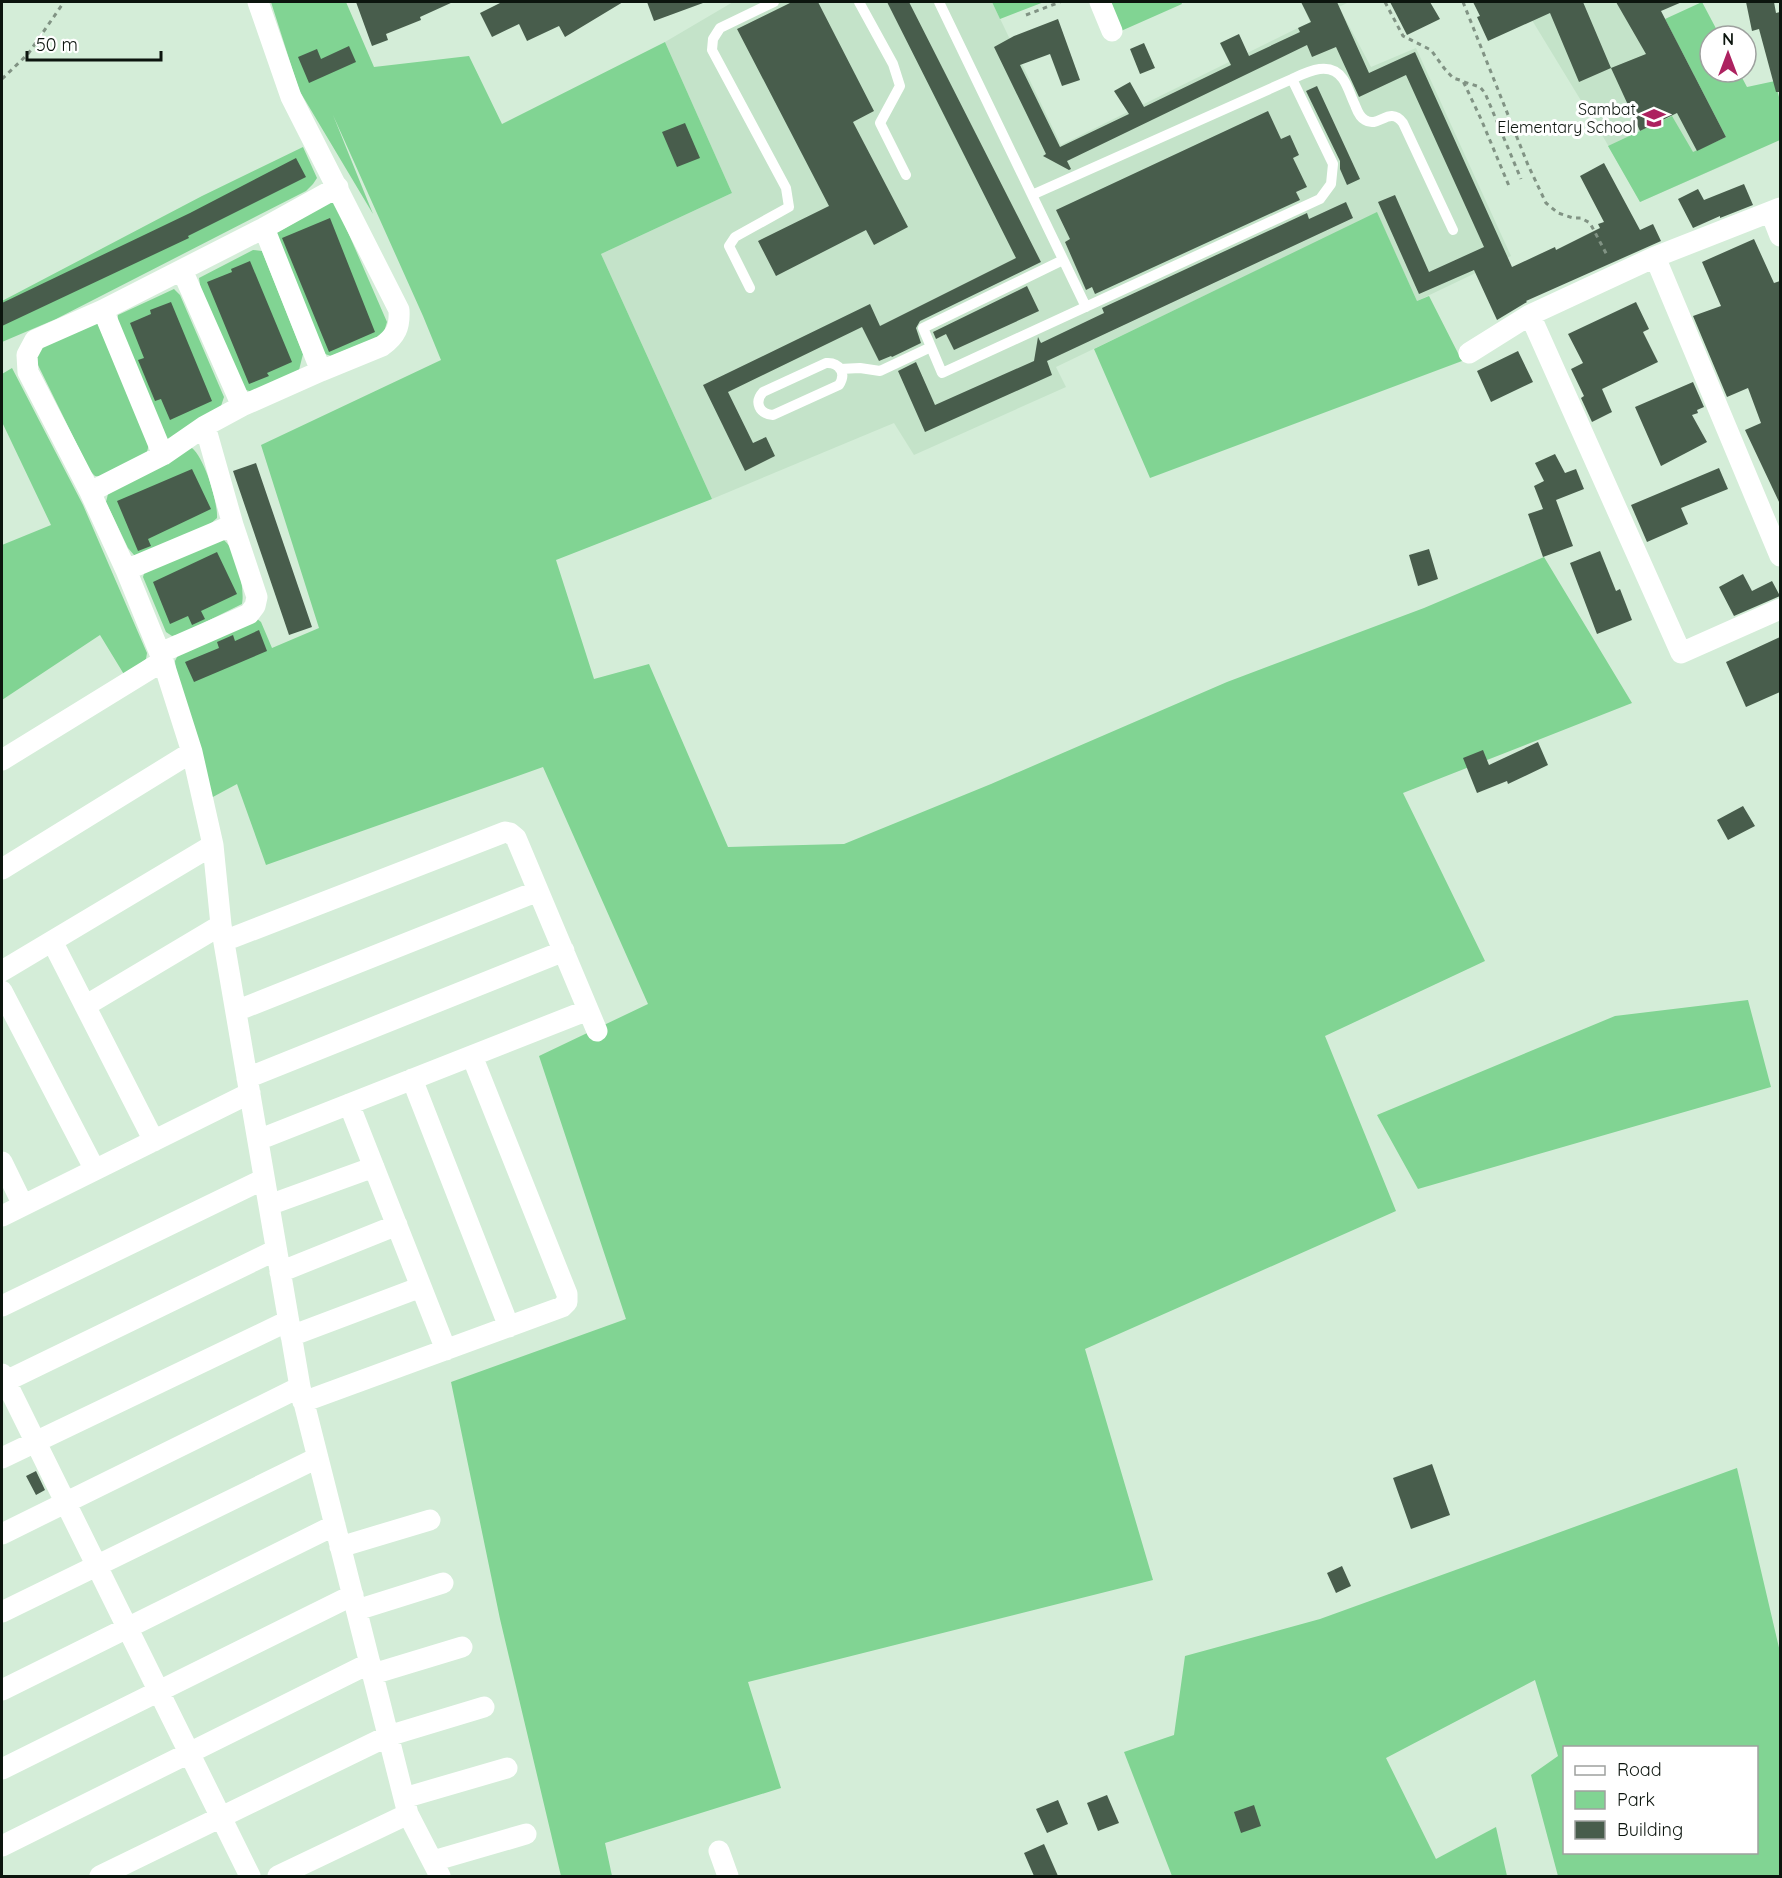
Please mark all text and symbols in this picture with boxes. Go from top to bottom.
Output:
scale bar [27,24,160,62]
north arrow [1698,24,1758,84]
text: N [1722,29,1734,49]
text: 50 m [36,33,78,56]
place label: Sambat Elementary School [1497,99,1636,137]
school or university icon: Sambat Elementary School [1641,105,1667,131]
legend [1563,1746,1758,1854]
text: Road [1617,1758,1662,1781]
text: Park [1617,1788,1655,1811]
text: Building [1617,1818,1683,1841]

